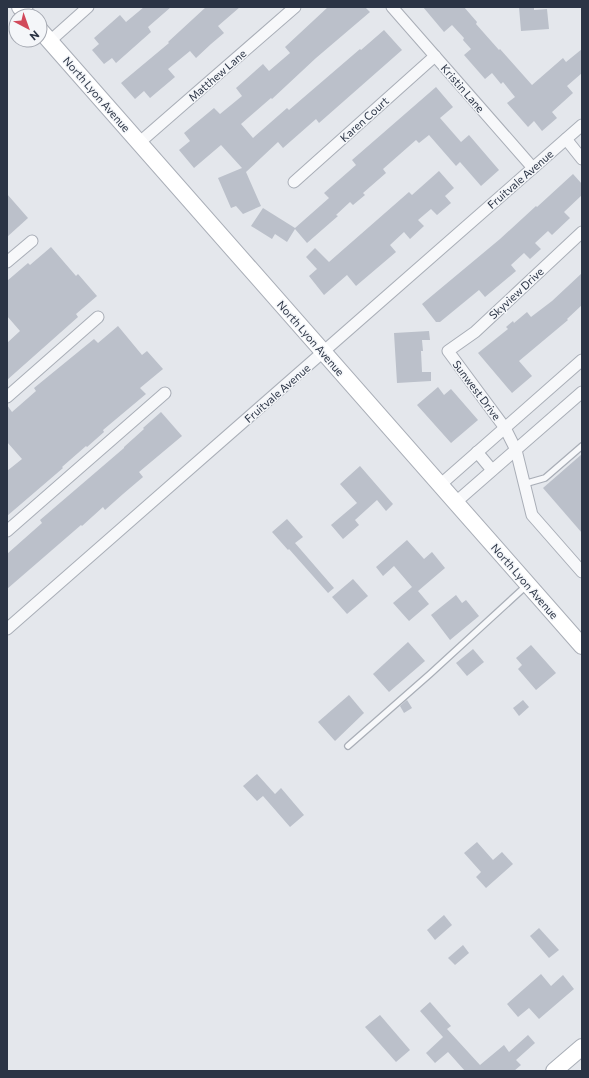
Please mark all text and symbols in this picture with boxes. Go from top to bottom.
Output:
north arrow [8,8,48,48]
text: N [28,28,42,44]
street label: Matthew Lane [185,46,249,104]
street label: North Lyon Avenue [61,54,133,134]
street label: Kristin Lane [439,61,488,115]
street label: Karen Court [337,94,391,144]
street label: Fruitvale Avenue [485,147,556,211]
street label: Skyview Drive [486,264,546,322]
street label: North Lyon Avenue [275,298,347,378]
street label: Sunwest Drive [450,358,504,423]
street label: Fruitvale Avenue [242,361,313,425]
street label: North Lyon Avenue [489,541,561,621]

